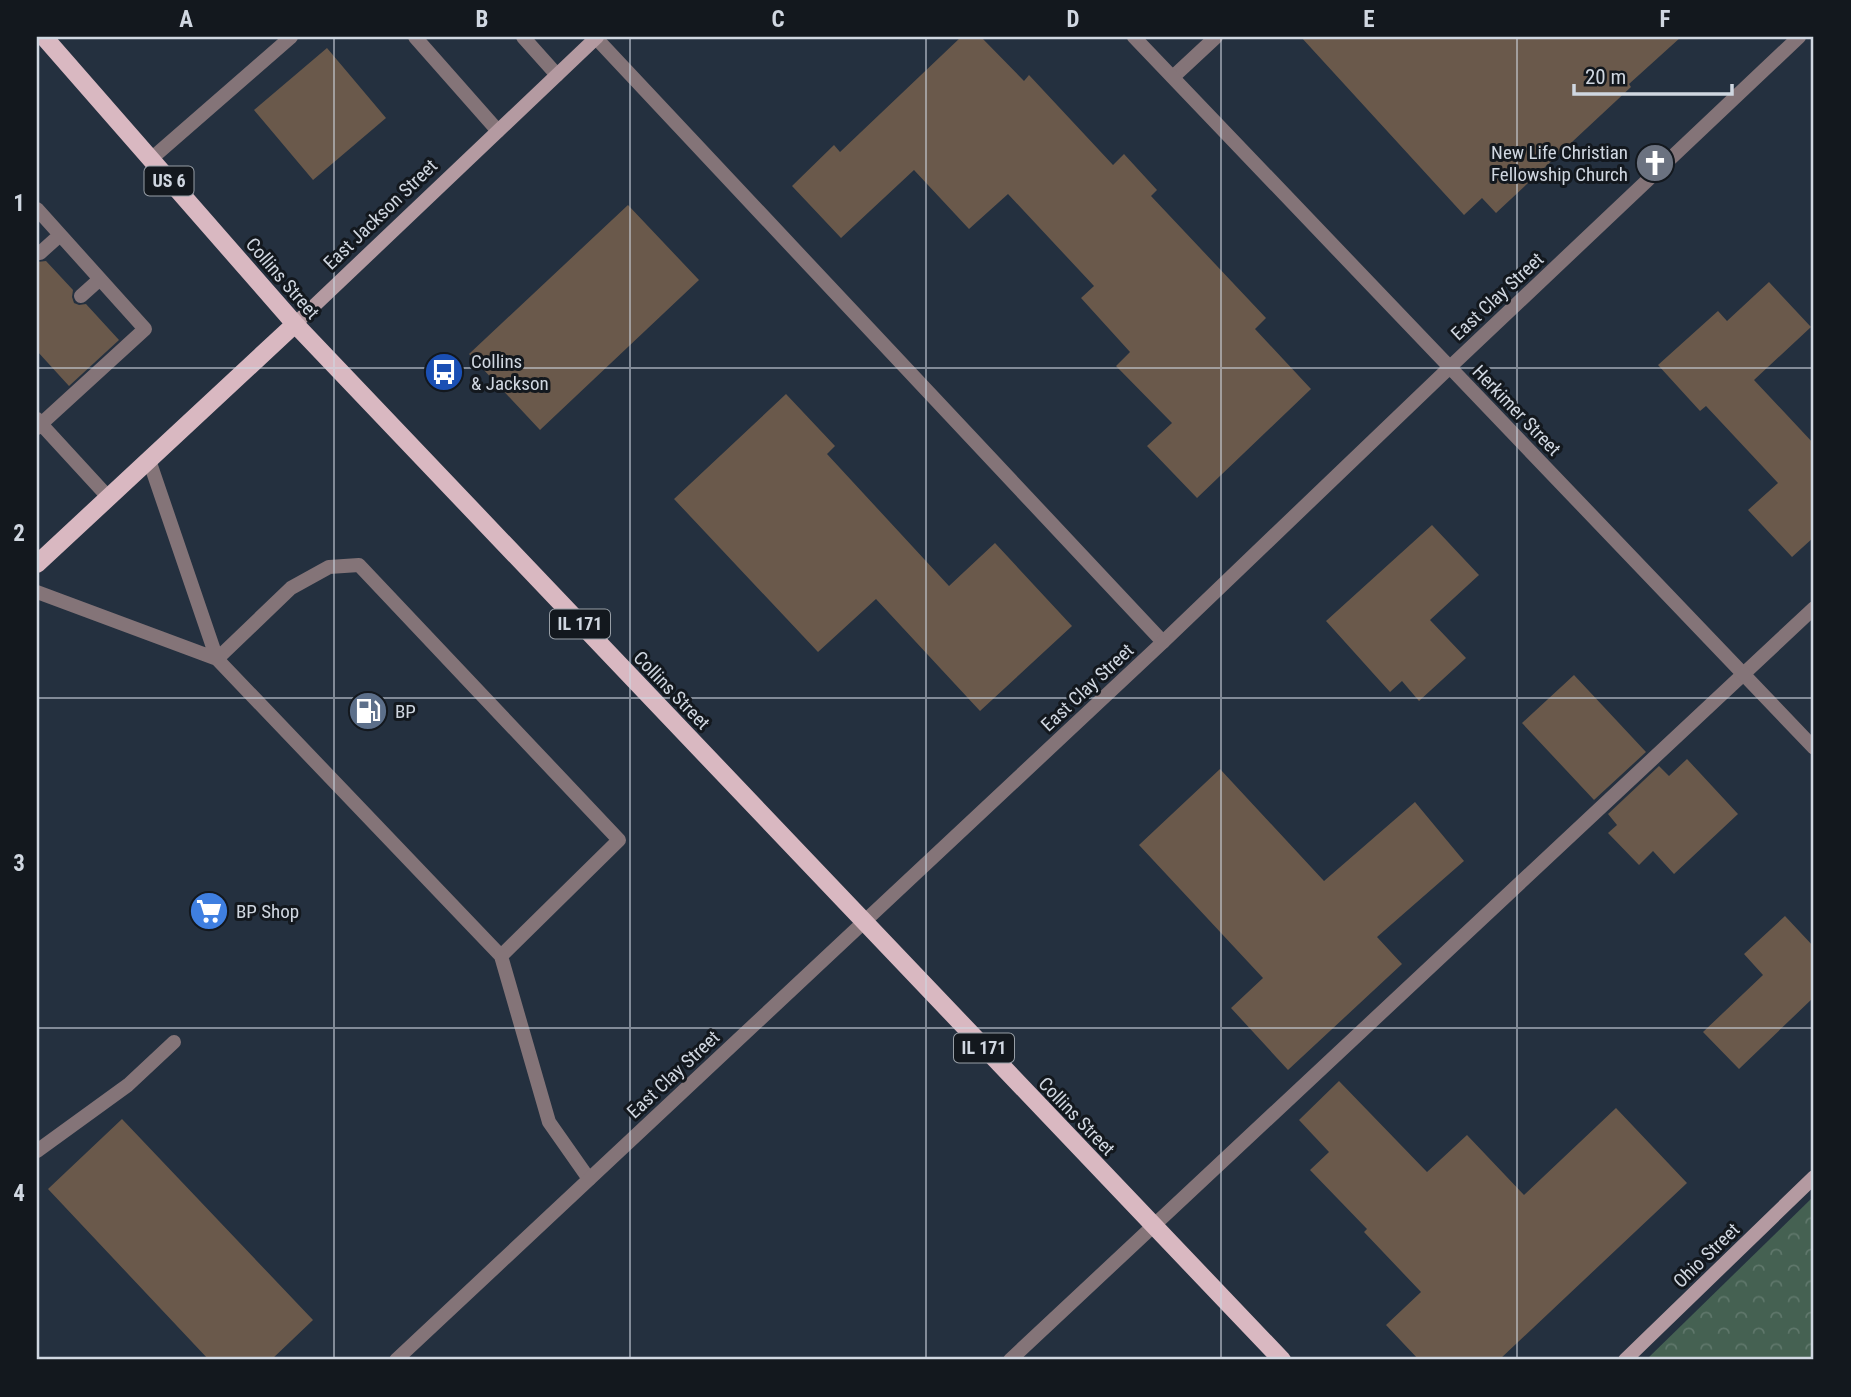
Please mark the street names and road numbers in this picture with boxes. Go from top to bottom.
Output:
street label: East Jackson Street [319,154,442,274]
road number: US 6 [144,166,194,196]
street label: Collins Street [241,233,324,324]
street label: East Clay Street [1446,248,1548,345]
street label: Herkimer Street [1468,360,1566,461]
road number: IL 171 [550,610,610,638]
street label: East Clay Street [1036,639,1138,736]
street label: Collins Street [629,646,715,734]
street label: East Clay Street [622,1026,724,1123]
road number: IL 171 [954,1034,1014,1063]
street label: Collins Street [1034,1072,1120,1160]
street label: Ohio Street [1668,1218,1744,1293]

